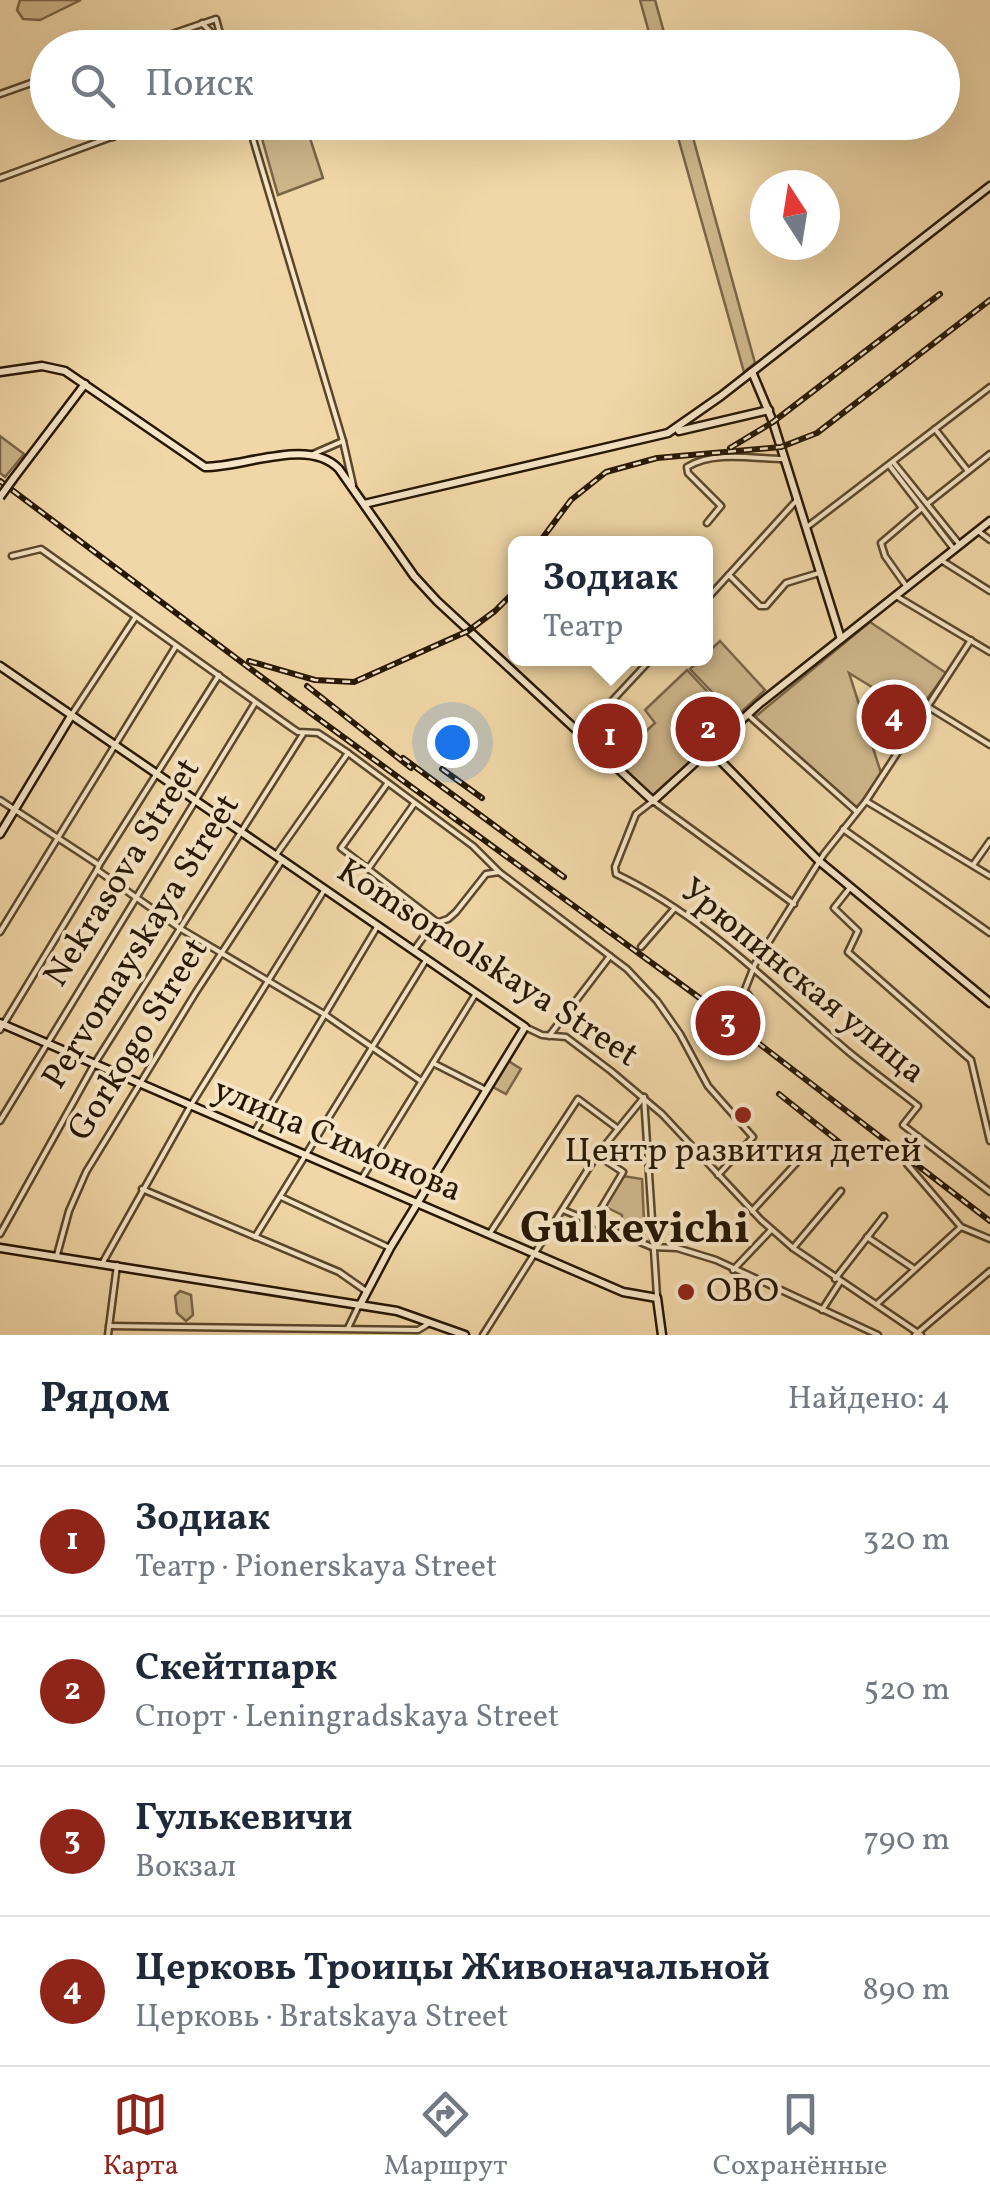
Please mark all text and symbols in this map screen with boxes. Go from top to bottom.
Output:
search box [30,30,960,140]
icon: search [65,58,120,113]
text: Поиск [145,59,254,112]
north arrow [750,170,840,260]
popup [508,536,713,666]
text: Зодиак [543,553,678,606]
text: Театр [543,606,623,650]
pin: 4 [862,680,926,754]
pin: 2 [676,692,740,766]
pin: 1 [578,698,642,774]
your location [427,717,478,768]
street label: Nekrasova Street [33,749,213,997]
street label: Pervomayskaya Street [32,785,252,1099]
street label: Komsomolskaya Street [327,848,647,1080]
street label: Урюпинская улица [669,868,935,1096]
street label: Gorkogo Street [57,929,221,1151]
pin: 3 [696,986,760,1060]
street label: улица Симонова [205,1067,469,1215]
marker: Центр развития детей [732,1104,754,1126]
place label: Центр развития детей [564,1128,922,1176]
district label: Gulkevichi [520,1199,750,1262]
place label: ОВО [706,1268,779,1316]
marker: ОВО [675,1281,697,1303]
text: Рядом [40,1371,170,1430]
text: Найдено: 4 [788,1378,950,1422]
text: Зодиак [135,1493,270,1546]
text: 1 [66,1519,79,1563]
text: 320 m [863,1519,950,1563]
text: Театр · Pionerskaya Street [135,1546,497,1590]
text: Скейтпарк [135,1643,337,1696]
text: 2 [64,1669,81,1713]
text: 520 m [864,1669,950,1713]
text: Спорт · Leningradskaya Street [135,1696,559,1740]
text: Гулькевичи [135,1793,353,1846]
text: 3 [64,1819,81,1863]
text: 790 m [864,1819,950,1863]
text: Вокзал [135,1846,236,1890]
text: Церковь Троицы Живоначальной [135,1943,770,1996]
text: 4 [63,1969,82,2013]
text: 890 m [863,1969,950,2013]
text: Церковь · Bratskaya Street [135,1996,508,2040]
tab: Карта [103,2087,179,2186]
tab: Маршрут [384,2087,507,2186]
tab: Сохранённые [713,2087,887,2186]

